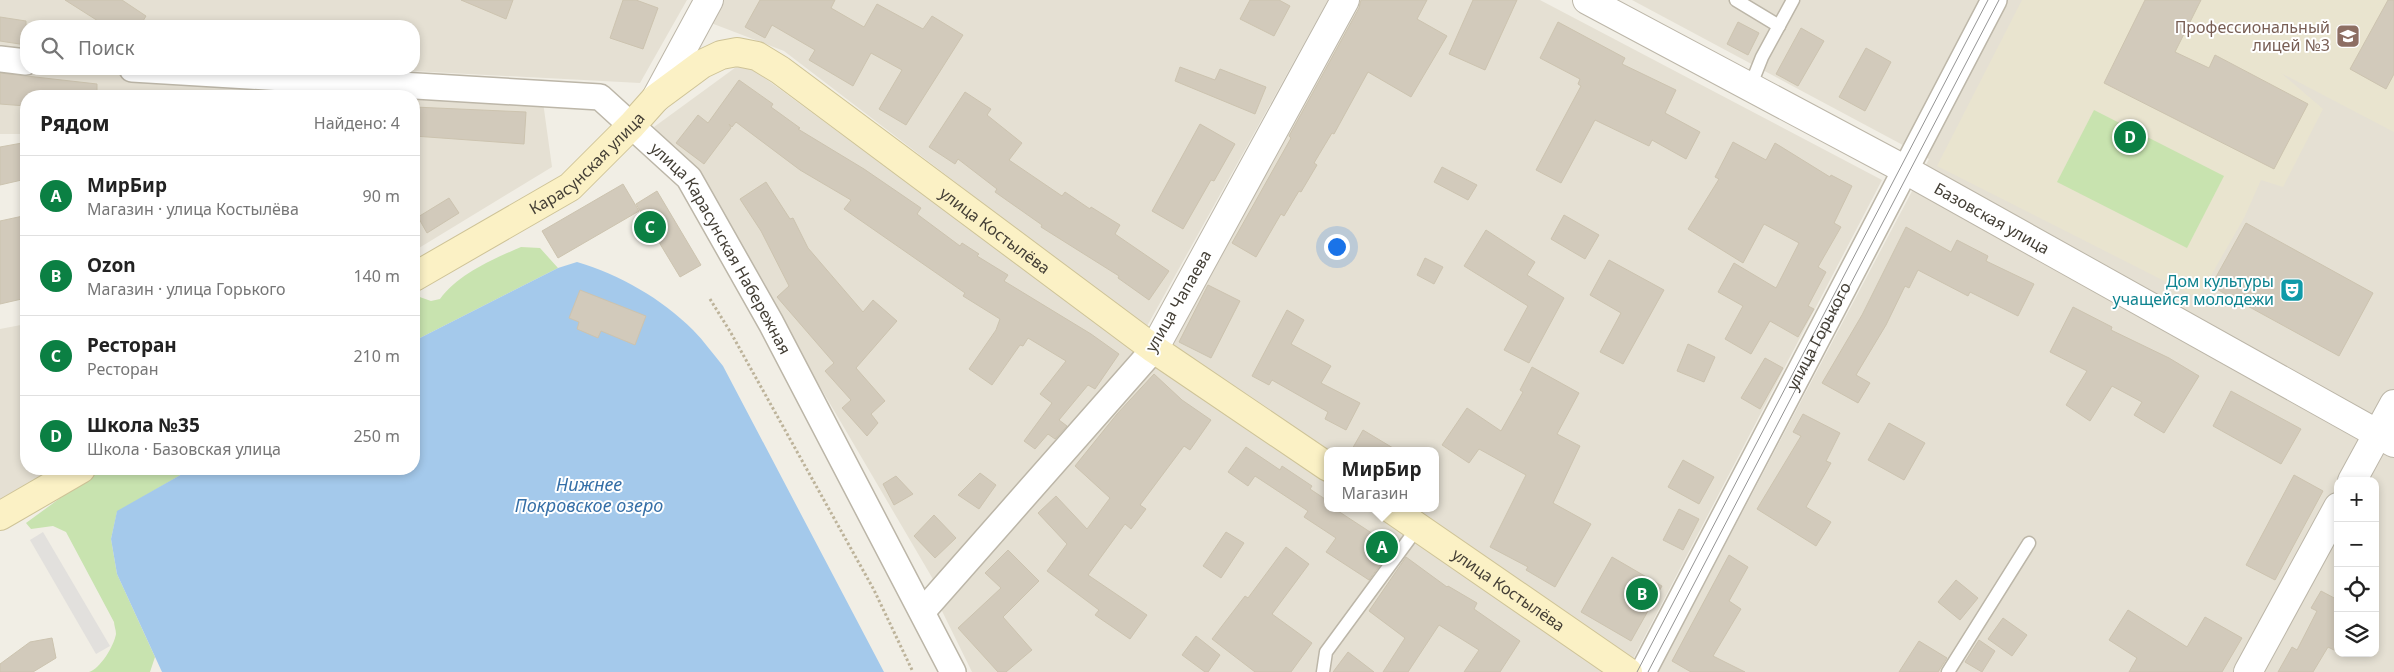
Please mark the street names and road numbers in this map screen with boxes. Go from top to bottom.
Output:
street label: Карасунская улица [525,107,649,219]
street label: улица Карасунская Набережная [646,137,796,358]
street label: Базовская улица [1930,177,2054,259]
street label: улица Костылёва [935,182,1055,279]
street label: улица Чапаева [1140,246,1216,356]
street label: улица Горького [1781,278,1856,394]
street label: улица Костылёва [1448,543,1569,636]

